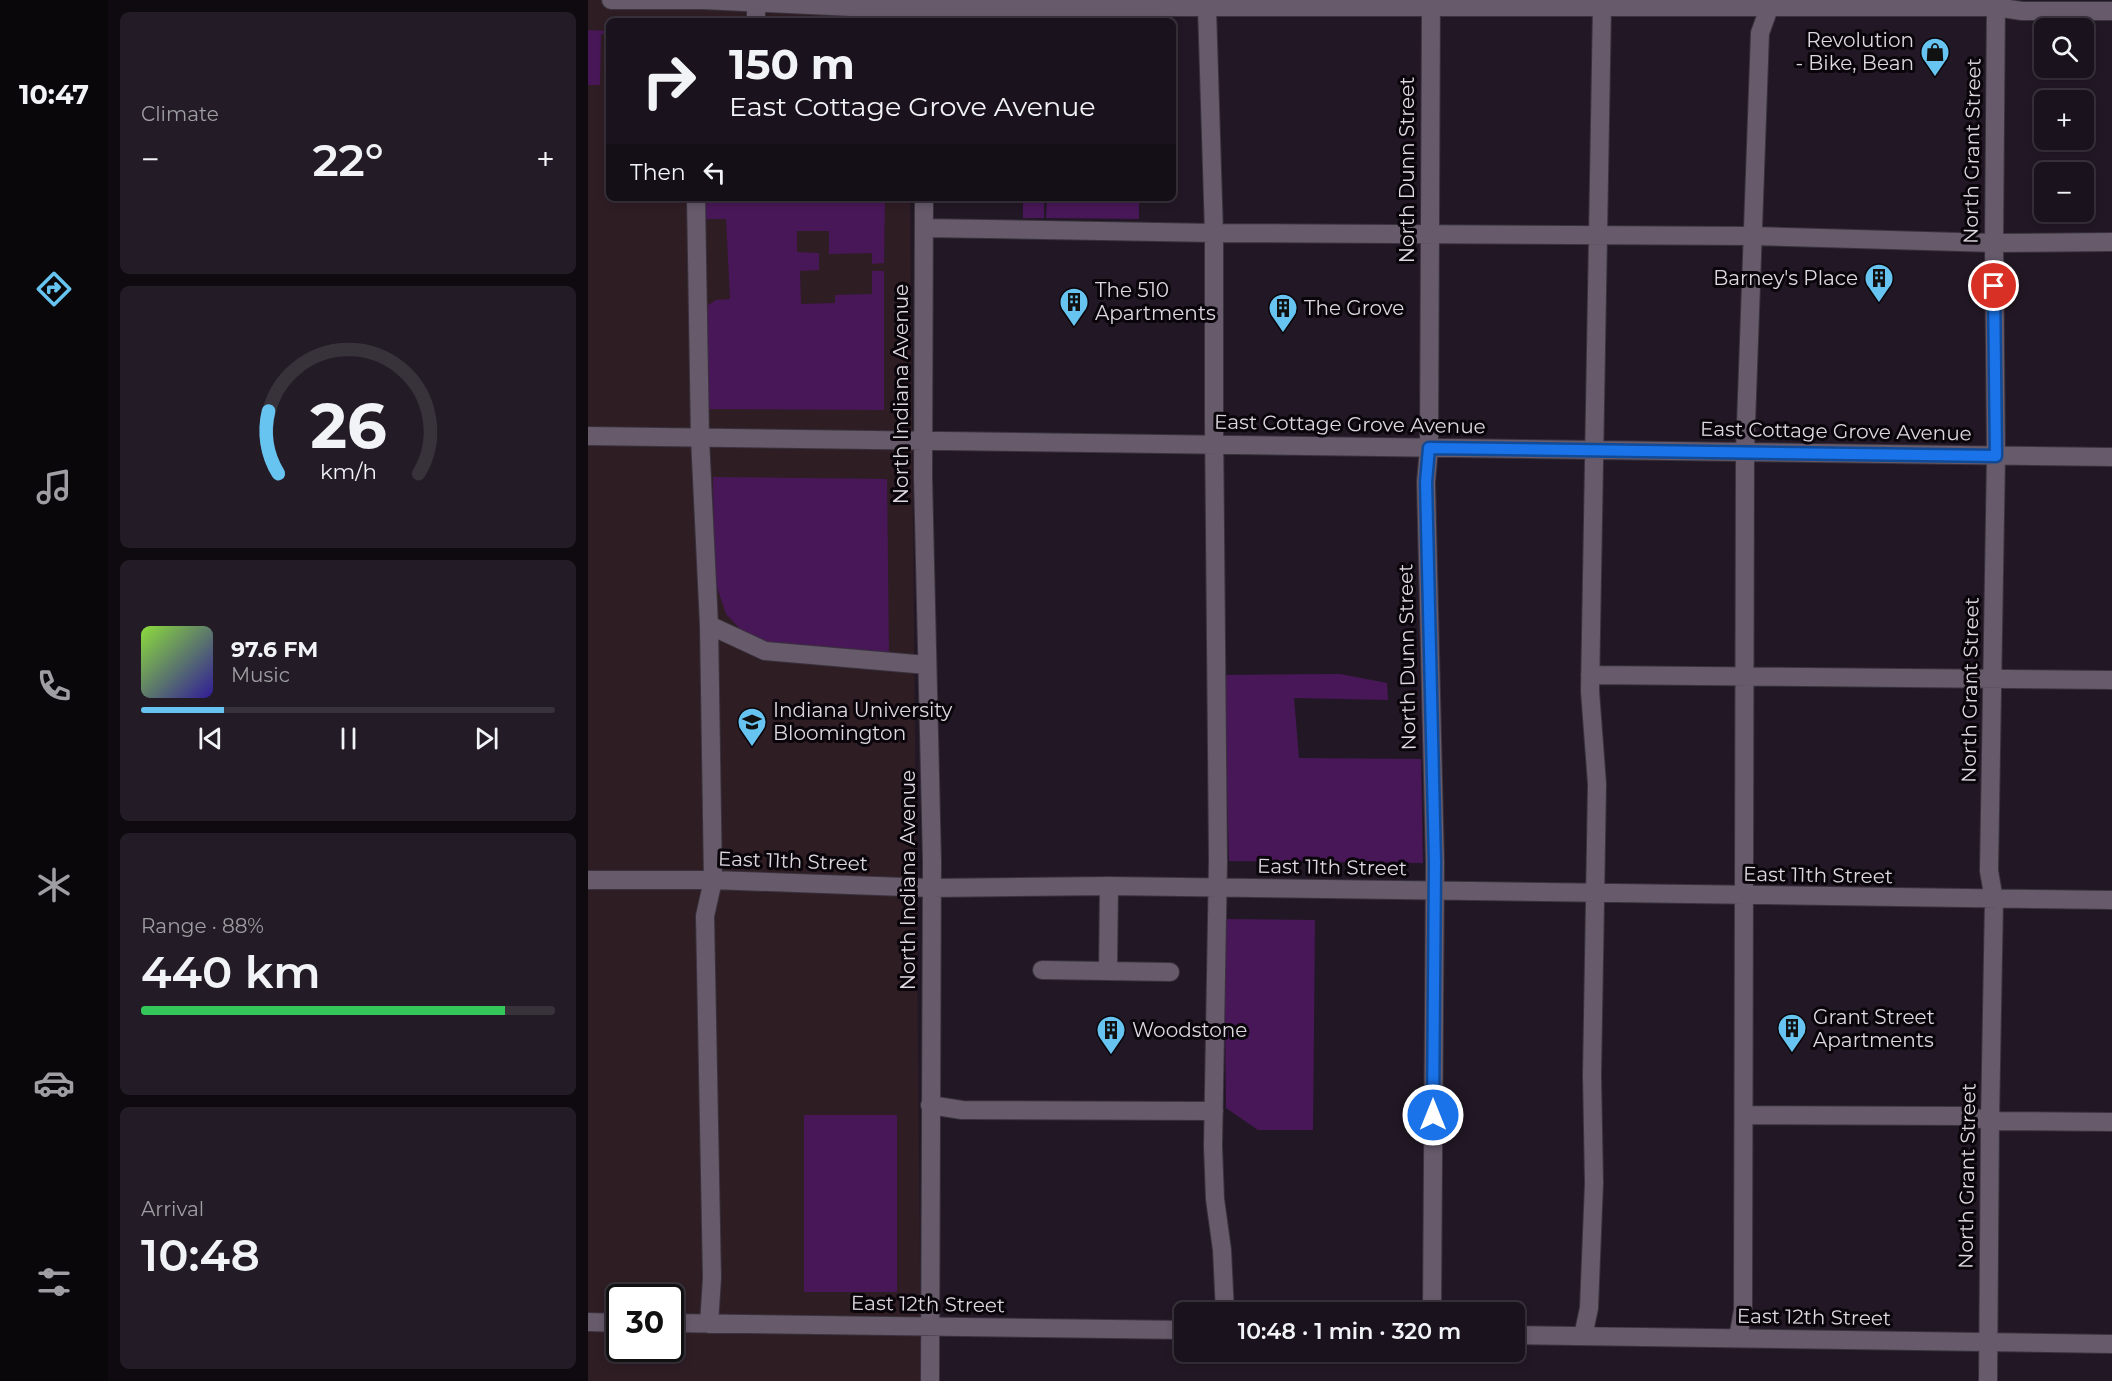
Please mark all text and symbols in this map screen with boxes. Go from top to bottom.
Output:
map controls [2034,18,2094,222]
button: search [2034,18,2094,78]
place label: Revolution - Bike, Bean [1795,28,1914,75]
shop icon: Revolution - Bike, Bean [1919,36,1951,78]
text: 150 m [729,38,855,90]
icon: right [630,42,708,120]
street label: North Grant Street [1958,58,1986,244]
street label: North Dunn Street [1395,77,1419,263]
text: 10:47 [19,78,89,111]
text: East Cottage Grove Avenue [729,90,1096,123]
button: + [2034,90,2094,150]
text: Climate [141,102,219,126]
text: 22° [312,132,384,187]
text: − [141,139,160,179]
text: + [536,139,555,179]
icon: left [698,156,731,189]
text: Then [630,159,686,186]
button: − [2034,162,2094,222]
pin [1968,260,2019,311]
building icon: Barney's Place [1863,262,1895,304]
place label: Barney's Place [1713,266,1858,290]
icon: directions [33,268,75,310]
icon: arrive [1977,269,2010,302]
place label: The 510 Apartments [1095,278,1216,325]
street label: North Indiana Avenue [889,284,913,504]
building icon: The 510 Apartments [1058,286,1090,328]
building icon: The Grove [1267,292,1299,334]
place label: The Grove [1304,296,1404,320]
text: 26 [310,388,386,464]
street label: East Cottage Grove Avenue [1214,410,1486,438]
street label: East Cottage Grove Avenue [1700,417,1972,445]
text: km/h [319,458,377,484]
icon: music [33,466,75,508]
street label: North Dunn Street [1393,563,1421,751]
street label: North Grant Street [1956,597,1984,783]
text: 97.6 FM [231,636,318,663]
text: Music [231,663,290,687]
icon: phone [33,665,75,707]
place label: Indiana University Bloomington [773,698,953,745]
school or university icon: Indiana University Bloomington [736,706,768,748]
icon: previous [194,722,227,755]
icon: pause [332,722,365,755]
icon: next [470,722,503,755]
street label: North Indiana Avenue [896,770,920,990]
street label: East 11th Street [718,846,868,876]
street label: East 11th Street [1257,854,1407,880]
street label: East 11th Street [1743,862,1893,888]
icon: climate [33,864,75,906]
text: Range · 88% [141,914,264,938]
text: 440 km [141,944,321,999]
place label: Grant Street Apartments [1813,1005,1935,1052]
building icon: Grant Street Apartments [1776,1012,1808,1054]
building icon: Woodstone [1095,1014,1127,1056]
place label: Woodstone [1132,1018,1247,1042]
icon: car [33,1062,75,1104]
position arrow [1401,1083,1465,1147]
street label: North Grant Street [1953,1083,1981,1269]
text: Arrival [141,1197,204,1221]
text: 10:48 [141,1227,260,1282]
icon: filters [33,1261,75,1303]
speed limit sign: 30 [606,1284,684,1362]
street label: East 12th Street [851,1291,1005,1317]
street label: East 12th Street [1737,1304,1891,1330]
text: 10:48 · 1 min · 320 m [1238,1318,1461,1345]

